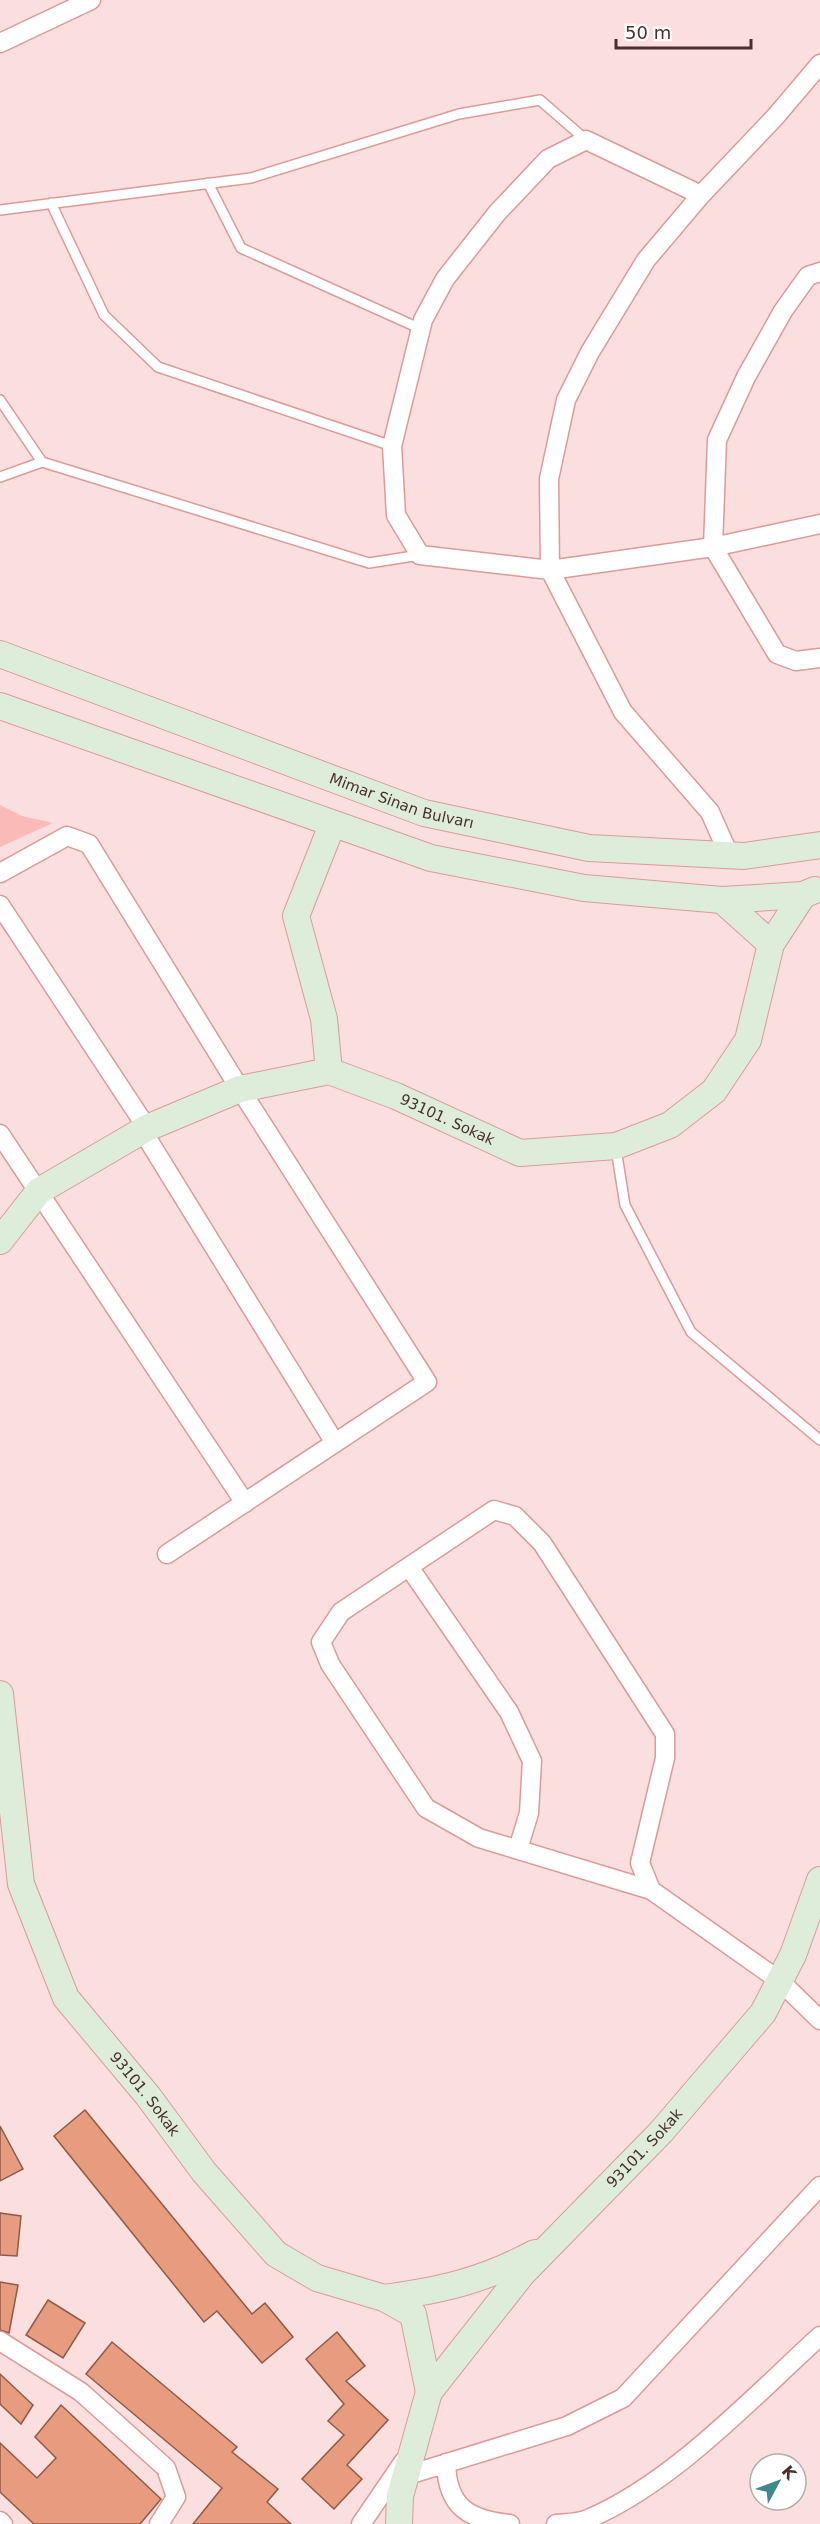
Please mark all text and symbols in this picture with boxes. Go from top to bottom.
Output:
scale bar [616,12,751,50]
text: 50 m [625,22,671,43]
street label: Mimar Sinan Bulvarı [327,769,475,832]
street label: 93101. Sokak [397,1090,498,1149]
street label: 93101. Sokak [106,2048,184,2140]
street label: 93101. Sokak [603,2104,686,2191]
north arrow [748,2452,808,2512]
text: K [778,2462,801,2484]

